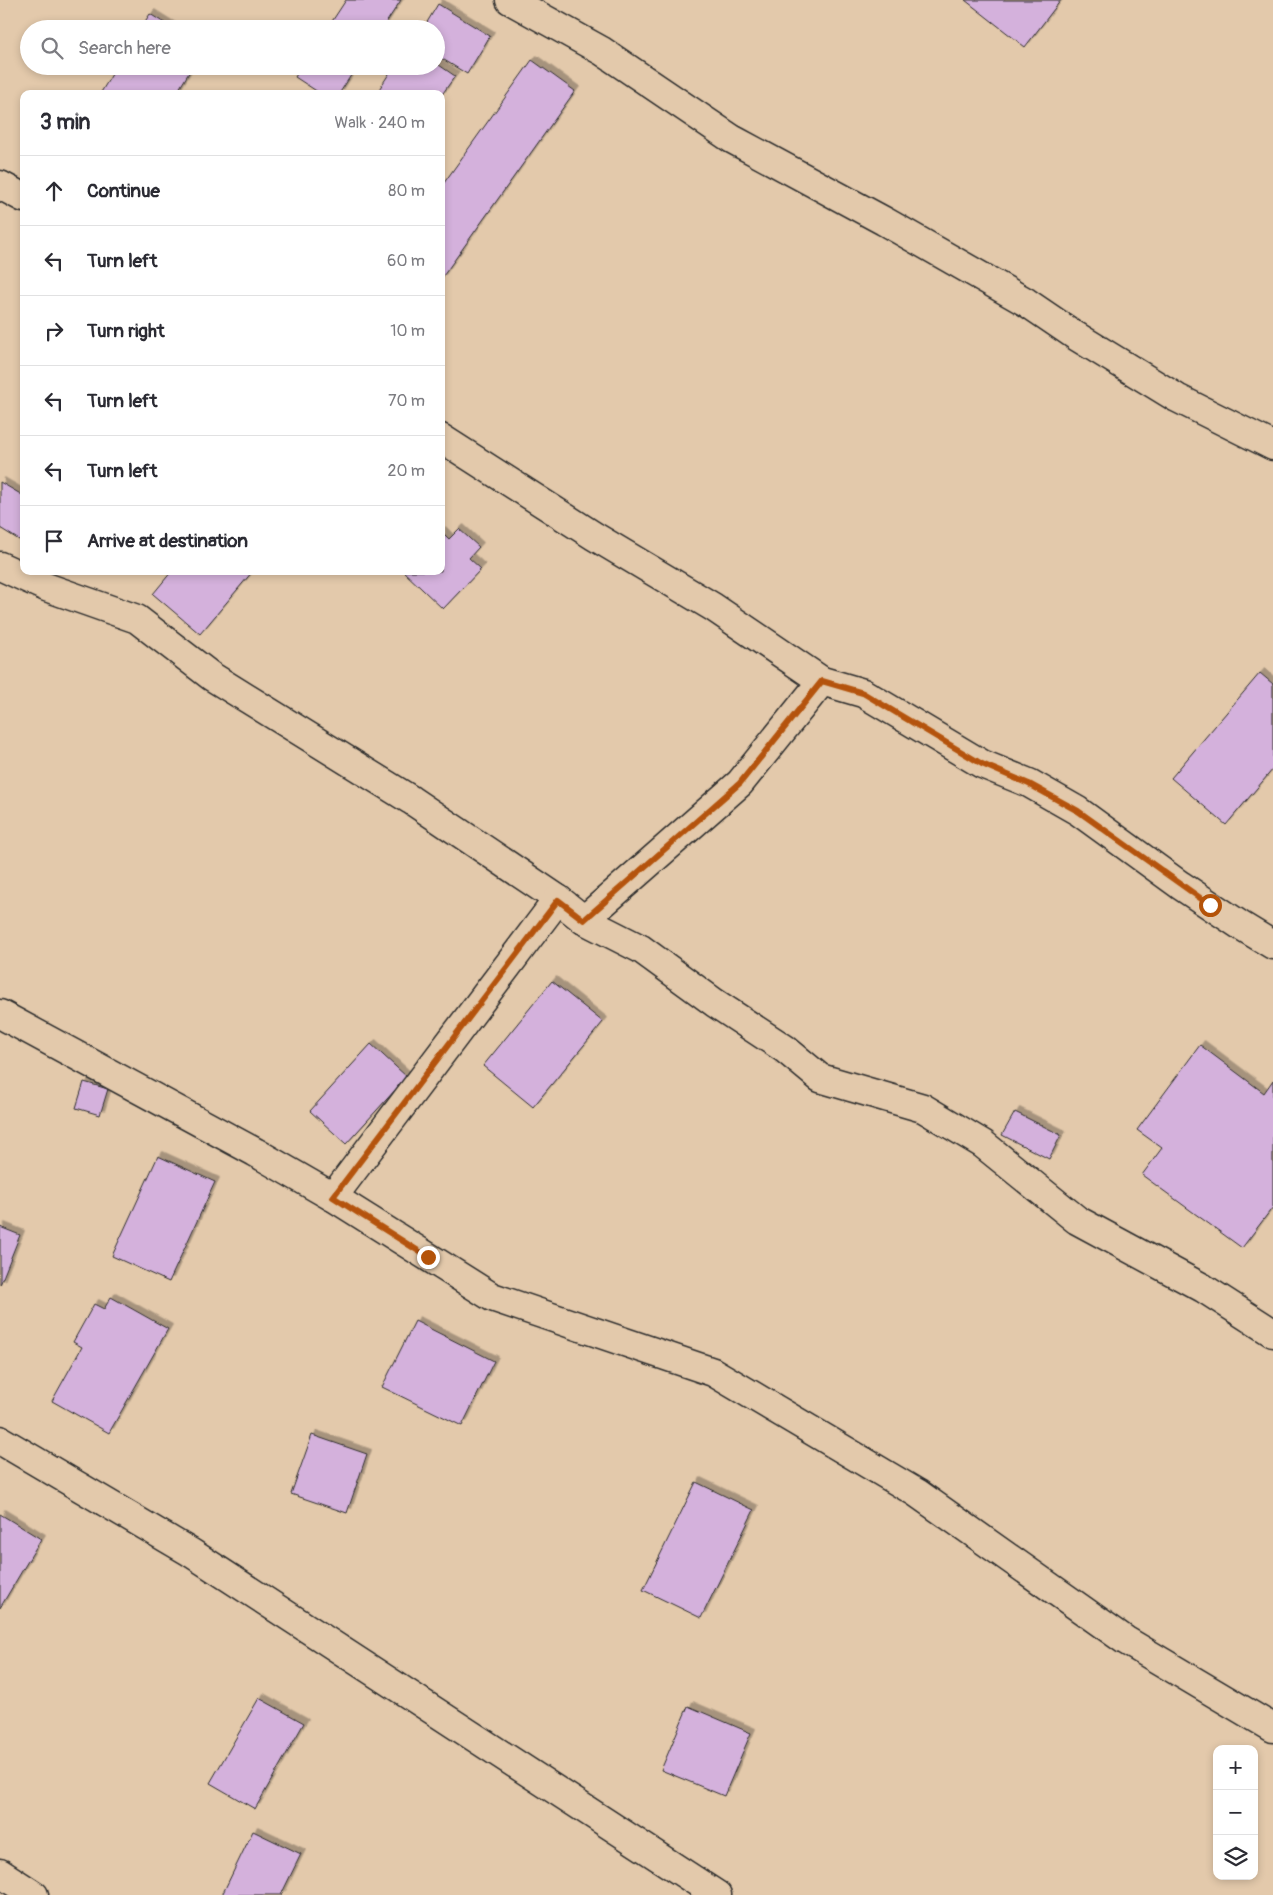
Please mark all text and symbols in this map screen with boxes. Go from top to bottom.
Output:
search box [20,20,445,75]
icon: search [38,34,66,62]
text: Search here [78,36,171,60]
text: 3 min [40,109,90,136]
text: Walk · 240 m [334,113,425,133]
icon: ahead [40,177,68,205]
text: Continue [87,179,160,203]
text: 80 m [388,181,425,201]
icon: left [40,247,68,275]
text: Turn left [87,249,157,273]
text: 60 m [387,251,425,271]
icon: right [40,317,68,345]
text: Turn right [87,319,165,343]
text: 10 m [390,321,425,341]
icon: left [40,387,68,415]
text: Turn left [87,389,157,413]
text: 70 m [388,391,425,411]
icon: left [40,457,68,485]
text: Turn left [87,459,157,483]
text: 20 m [387,461,425,481]
icon: arrive [40,527,68,555]
text: Arrive at destination [87,529,248,553]
route start [1199,894,1222,917]
route end [417,1246,440,1269]
map controls [1213,1745,1258,1880]
button: + [1213,1745,1258,1790]
button: − [1213,1790,1258,1835]
button: layers [1213,1835,1258,1880]

